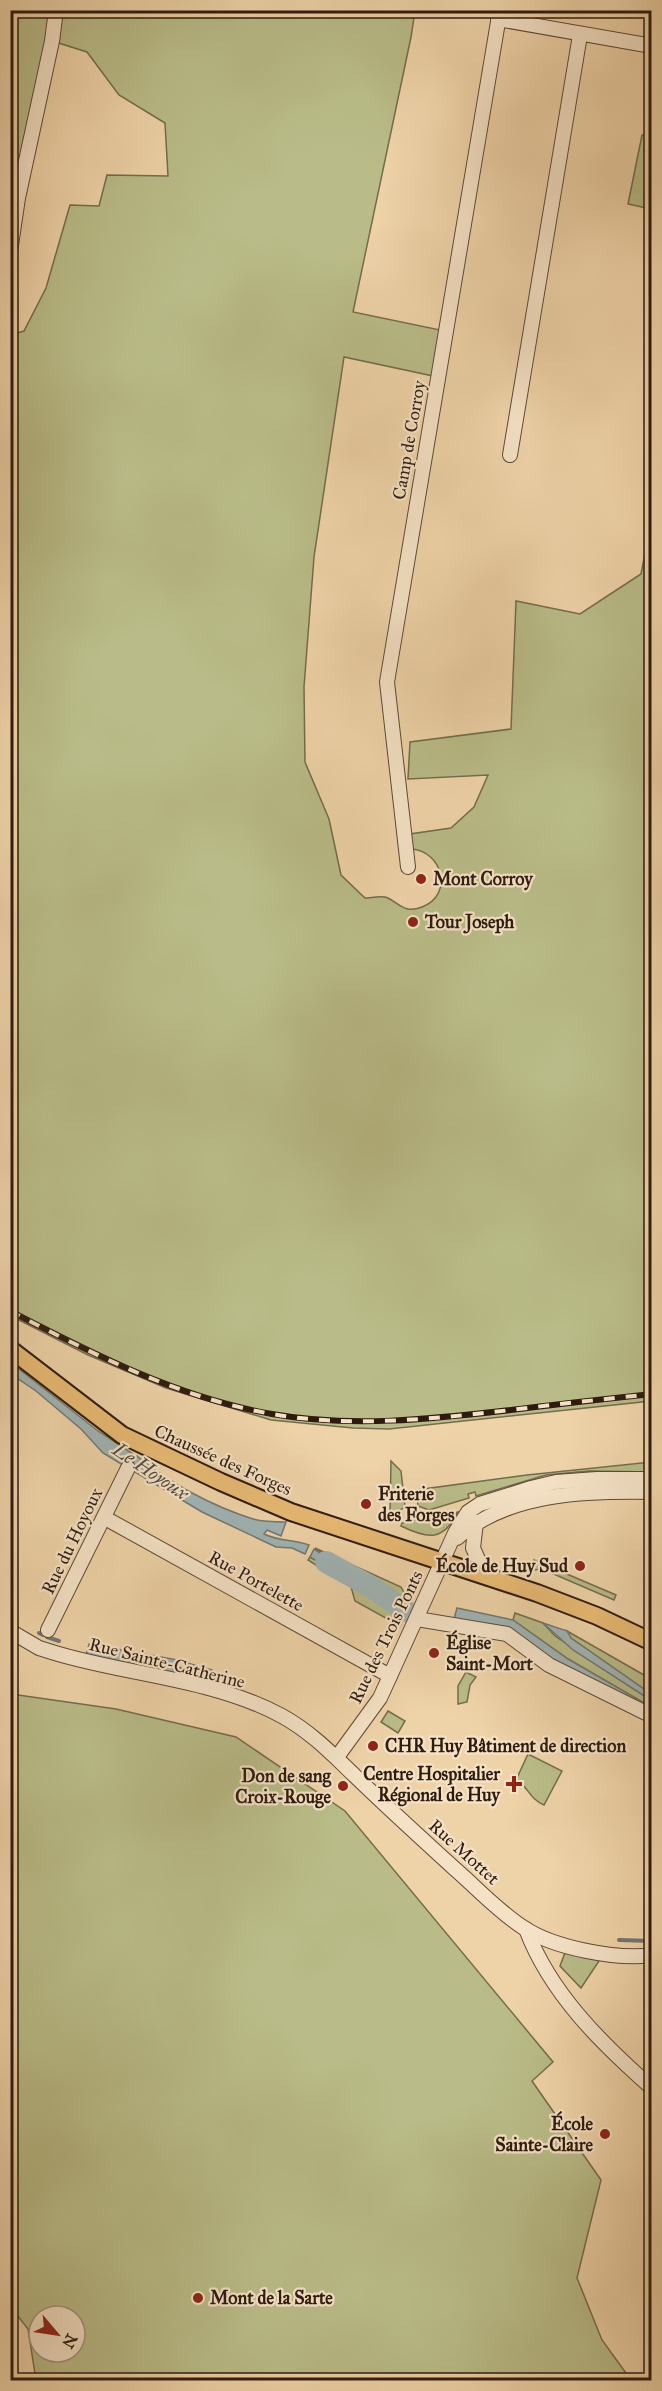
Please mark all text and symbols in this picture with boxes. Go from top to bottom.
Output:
street label: Camp de Corroy [388,378,430,501]
place label: Mont Corroy [433,868,534,891]
marker: Mont Corroy [414,872,428,886]
place label: Tour Joseph [424,911,515,934]
marker: Tour Joseph [406,915,420,929]
street label: Chaussée des Forges [150,1420,295,1501]
water label: Le Hoyoux [108,1436,195,1506]
place label: Friterie des Forges [378,1483,455,1527]
street label: Rue du Hoyoux [37,1484,107,1598]
marker: Friterie des Forges [359,1497,373,1511]
street label: Rue Portelette [204,1546,308,1616]
place label: École de Huy Sud [436,1552,569,1578]
marker: École de Huy Sud [573,1559,587,1573]
street label: Rue des Trois Ponts [344,1567,428,1707]
place label: Église Saint-Mort [446,1629,534,1675]
street label: Rue Sainte-Catherine [87,1633,247,1693]
marker: Église Saint-Mort [427,1646,441,1660]
place label: CHR Huy Bâtiment de direction [385,1735,626,1758]
marker: CHR Huy Bâtiment de direction [366,1739,380,1753]
place label: Centre Hospitalier Régional de Huy [363,1763,502,1807]
place label: Don de sang Croix-Rouge [235,1765,332,1809]
marker: Centre Hospitalier Régional de Huy [505,1775,523,1793]
marker: Don de sang Croix-Rouge [336,1779,350,1793]
street label: Rue Mottet [424,1815,504,1890]
place label: École Sainte-Claire [495,2110,594,2156]
marker: École Sainte-Claire [598,2127,612,2141]
place label: Mont de la Sarte [210,2287,333,2309]
marker: Mont de la Sarte [191,2291,205,2305]
north arrow [27,2304,87,2364]
text: N [58,2330,81,2352]

